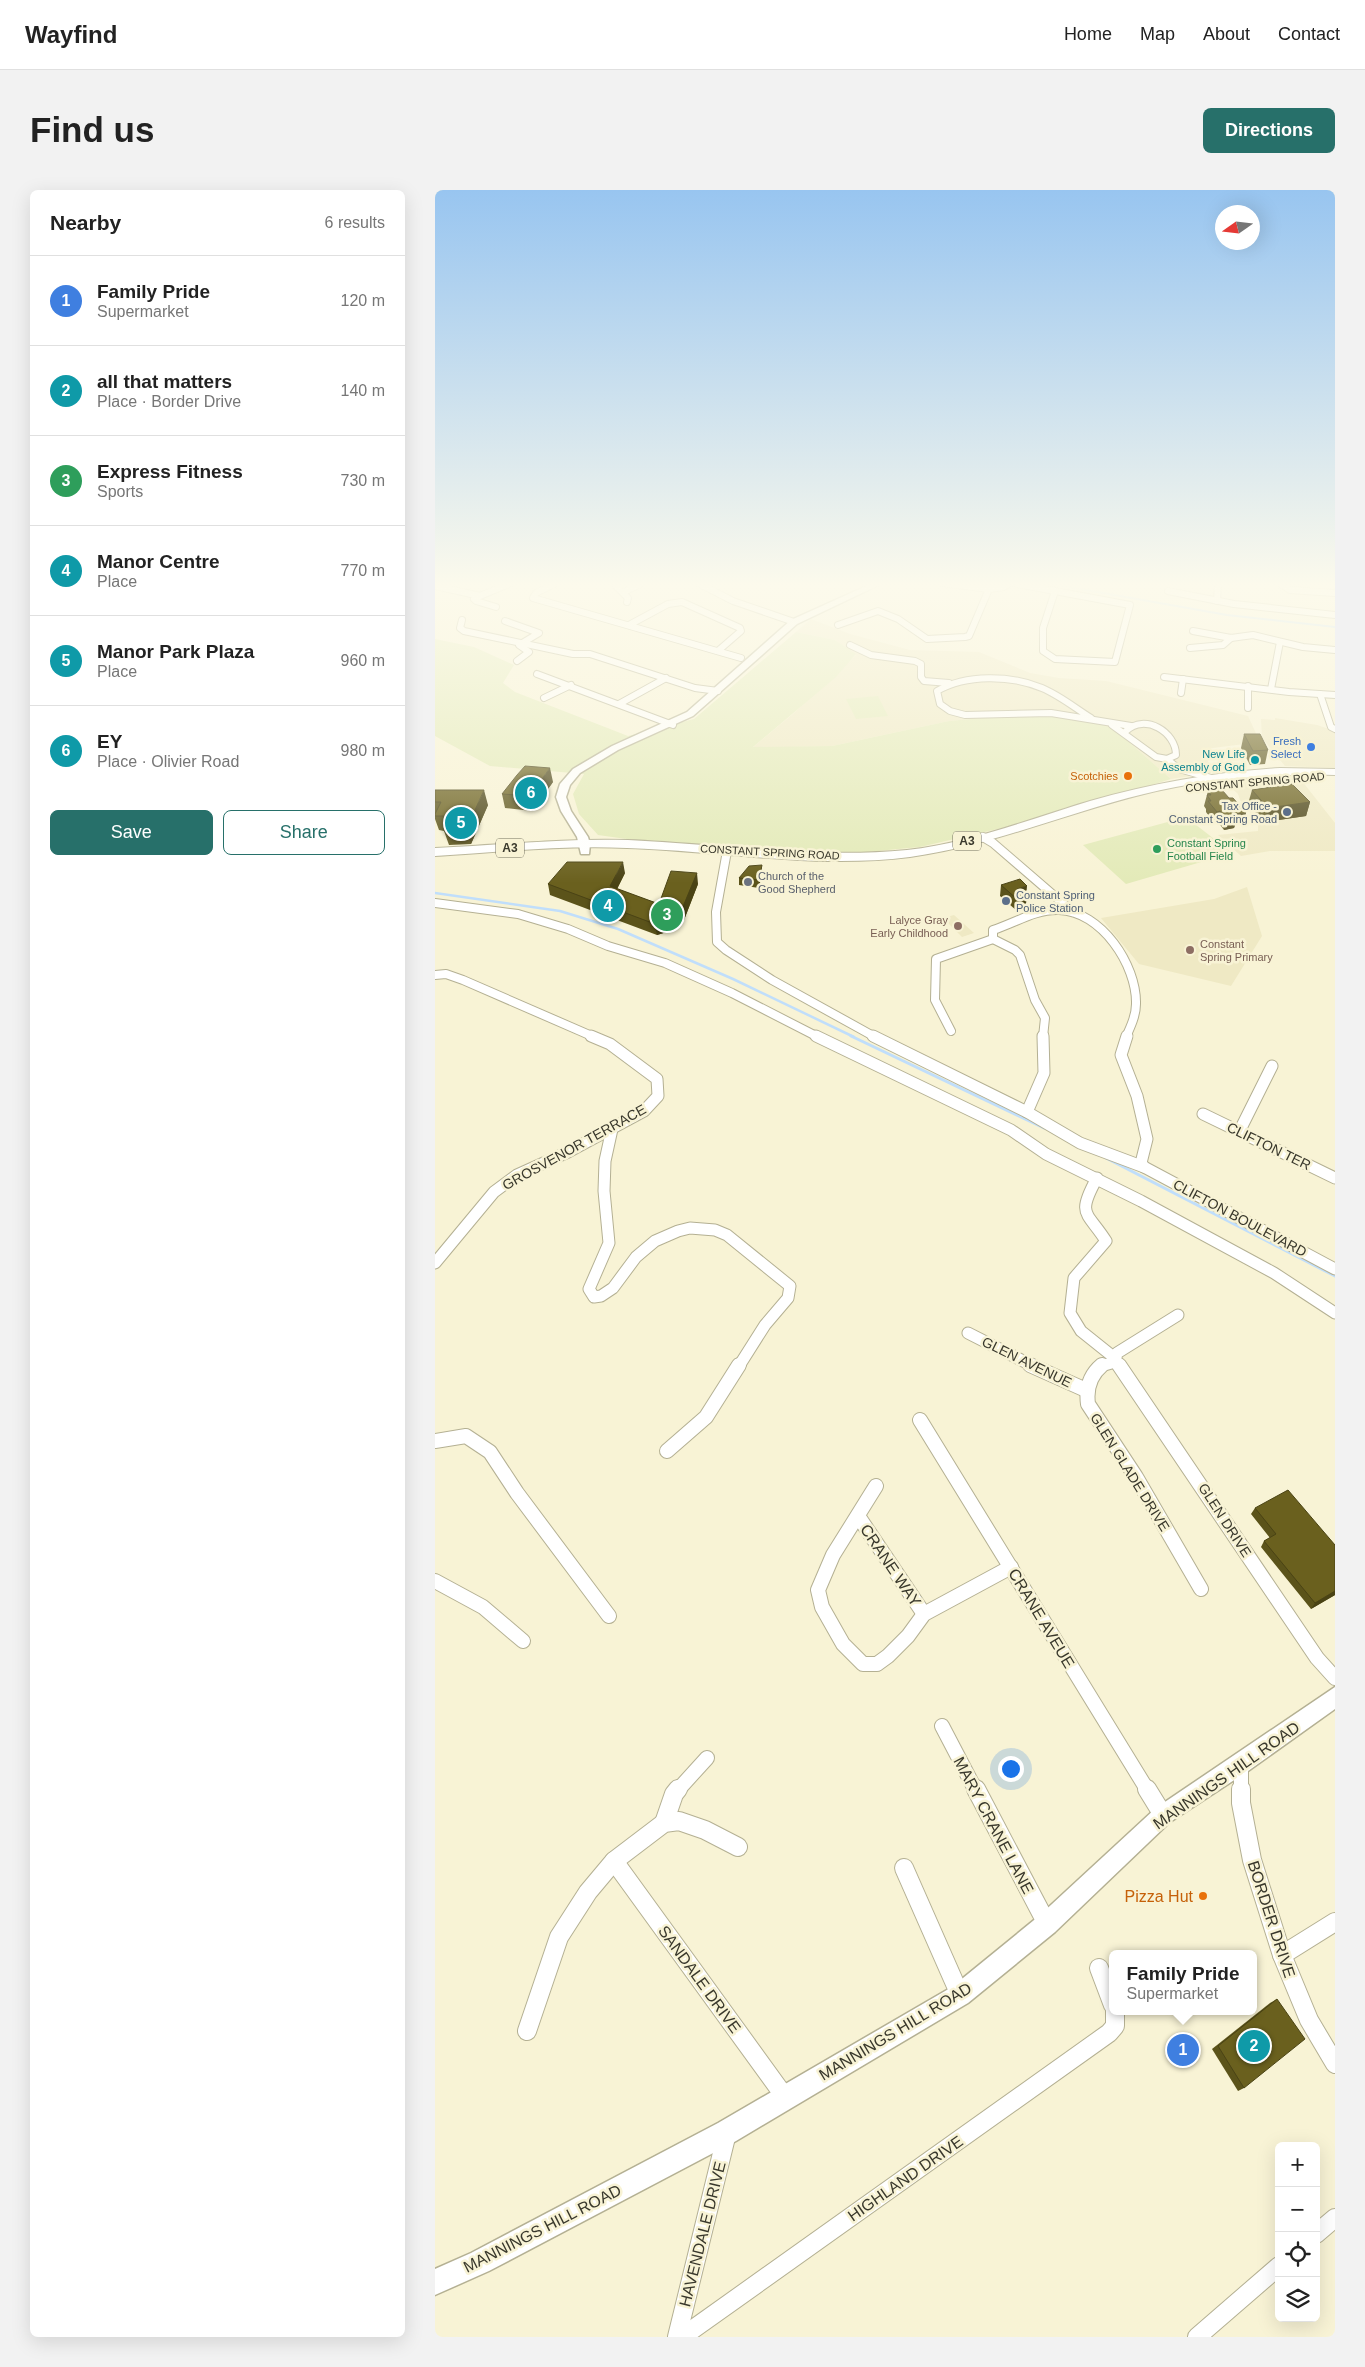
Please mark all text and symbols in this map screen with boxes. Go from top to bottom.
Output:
text: Wayfind [25,21,117,48]
text: Home [1064,24,1112,44]
text: Map [1140,24,1175,44]
text: About [1203,24,1250,44]
text: Contact [1278,24,1340,44]
button: Directions [1203,108,1335,153]
text: Find us [30,110,154,149]
north arrow [1215,205,1260,250]
text: Nearby [50,211,121,234]
text: 6 results [325,214,385,231]
text: Family Pride [97,281,210,302]
text: 1 [62,292,70,309]
text: 120 m [341,292,385,309]
text: Supermarket [97,303,189,320]
text: all that matters [97,371,232,392]
text: 2 [62,382,70,399]
text: 140 m [341,382,385,399]
text: Place · Border Drive [97,393,241,410]
text: Express Fitness [97,461,243,482]
text: 3 [62,472,70,489]
text: 730 m [341,472,385,489]
text: Sports [97,483,143,500]
text: Manor Centre [97,551,219,572]
text: 4 [62,562,70,579]
text: 770 m [341,562,385,579]
text: Place [97,573,137,590]
text: Manor Park Plaza [97,641,254,662]
text: 5 [62,652,70,669]
text: 960 m [341,652,385,669]
text: Place [97,663,137,680]
text: EY [97,731,122,752]
place label: Fresh Select [1270,735,1301,760]
marker: Fresh Select [1305,741,1317,753]
text: 6 [62,742,70,759]
text: 980 m [341,742,385,759]
place label: New Life Assembly of God [1161,748,1245,773]
text: Place · Olivier Road [97,753,239,770]
marker: New Life Assembly of God [1249,754,1261,766]
place label: Scotchies [1070,770,1118,782]
marker: Scotchies [1122,770,1134,782]
street label: CONSTANT SPRING ROAD [1185,770,1325,794]
pin: 6 [515,774,547,812]
place label: Tax Office - Constant Spring Road [1169,800,1277,825]
pin: 5 [445,804,477,842]
marker: Tax Office - Constant Spring Road [1281,806,1293,818]
button: Save [50,810,213,855]
button: Share [223,810,385,855]
road number: A3 [953,831,981,850]
place label: Constant Spring Football Field [1167,837,1246,862]
road number: A3 [496,838,524,858]
street label: CONSTANT SPRING ROAD [700,842,840,862]
marker: Constant Spring Football Field [1151,843,1163,855]
place label: Church of the Good Shepherd [758,870,836,895]
marker: Church of the Good Shepherd [742,876,754,888]
pin: 4 [592,887,624,925]
place label: Constant Spring Police Station [1016,889,1095,914]
marker: Constant Spring Police Station [1000,895,1012,907]
pin: 3 [651,896,683,934]
place label: Lalyce Gray Early Childhood [870,914,948,939]
marker: Lalyce Gray Early Childhood [952,920,964,932]
place label: Constant Spring Primary [1200,938,1273,963]
marker: Constant Spring Primary [1184,944,1196,956]
street label: GROSVENOR TERRACE [499,1101,649,1193]
street label: CLIFTON TER [1224,1119,1314,1173]
street label: CLIFTON BOULEVARD [1171,1176,1309,1260]
street label: GLEN AVENUE [980,1333,1074,1391]
street label: GLEN GLADE DRIVE [1087,1410,1173,1534]
street label: GLEN DRIVE [1195,1480,1255,1560]
street label: CRANE WAY [857,1521,924,1610]
street label: CRANE AVEUE [1005,1566,1078,1671]
street label: MANNINGS HILL ROAD [1150,1718,1303,1832]
street label: MARY CRANE LANE [950,1754,1037,1896]
your location [998,1756,1024,1782]
street label: BORDER DRIVE [1245,1859,1298,1980]
place label: Pizza Hut [1125,1888,1194,1905]
marker: Pizza Hut [1197,1890,1209,1902]
street label: SANDALE DRIVE [655,1923,744,2036]
popup [1109,1950,1257,2015]
text: Family Pride [1127,1963,1240,1984]
street label: MANNINGS HILL ROAD [816,1979,974,2084]
text: Supermarket [1127,1985,1218,2002]
pin: 2 [1238,2027,1270,2065]
pin: 1 [1167,2031,1199,2069]
street label: HIGHLAND DRIVE [845,2132,966,2224]
map controls [1275,2142,1320,2322]
button: + [1275,2142,1320,2187]
street label: HAVENDALE DRIVE [676,2160,729,2309]
street label: MANNINGS HILL ROAD [461,2181,624,2276]
button: − [1275,2187,1320,2232]
button: locate [1275,2232,1320,2277]
button: layers [1275,2277,1320,2322]

